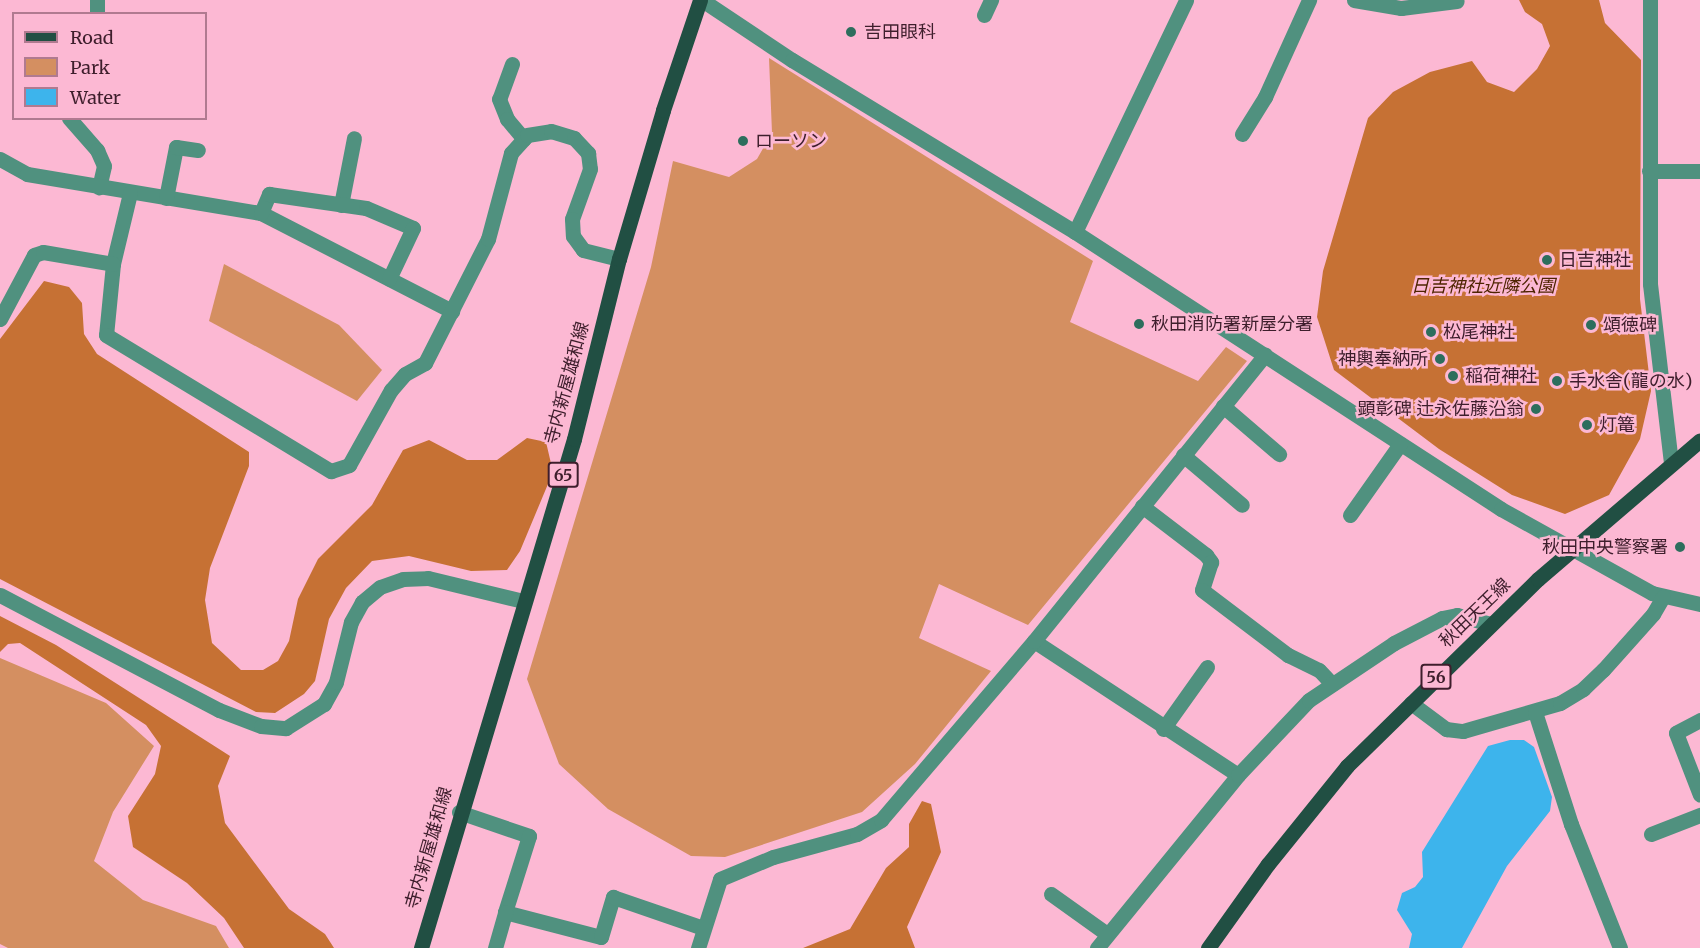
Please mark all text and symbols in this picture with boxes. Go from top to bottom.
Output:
legend [12,12,207,120]
place label: 吉田眼科 [864,21,936,43]
marker: 吉田眼科 [842,23,860,41]
text: Road [70,26,114,49]
text: Park [70,56,110,79]
text: Water [70,86,121,109]
place label: ローソン [755,130,827,152]
marker: ローソン [736,134,750,148]
place label: 日吉神社 [1559,249,1631,271]
marker: 日吉神社 [1540,253,1554,267]
park label: 日吉神社近隣公園 [1411,275,1555,297]
place label: 秋田消防署新屋分署 [1151,313,1313,335]
place label: 頌徳碑 [1603,314,1657,336]
marker: 秋田消防署新屋分署 [1132,317,1146,331]
marker: 頌徳碑 [1584,318,1598,332]
street label: 寺内新屋雄和線 [540,319,594,447]
place label: 松尾神社 [1443,321,1515,343]
marker: 松尾神社 [1424,325,1438,339]
place label: 神輿奉納所 [1338,348,1428,370]
marker: 神輿奉納所 [1433,352,1447,366]
place label: 稲荷神社 [1465,365,1537,387]
marker: 稲荷神社 [1446,369,1460,383]
place label: 手水舎(龍の水) [1569,370,1692,392]
marker: 手水舎(龍の水) [1550,374,1564,388]
place label: 顕彰碑 辻永佐藤沿翁 [1358,398,1524,420]
marker: 顕彰碑 辻永佐藤沿翁 [1529,402,1543,416]
place label: 灯篭 [1599,414,1635,436]
marker: 灯篭 [1580,418,1594,432]
road number: 65 [546,462,580,488]
place label: 秋田中央警察署 [1542,536,1668,558]
marker: 秋田中央警察署 [1673,540,1687,554]
street label: 秋田天王線 [1435,574,1515,652]
road number: 56 [1420,664,1452,690]
street label: 寺内新屋雄和線 [401,784,457,912]

